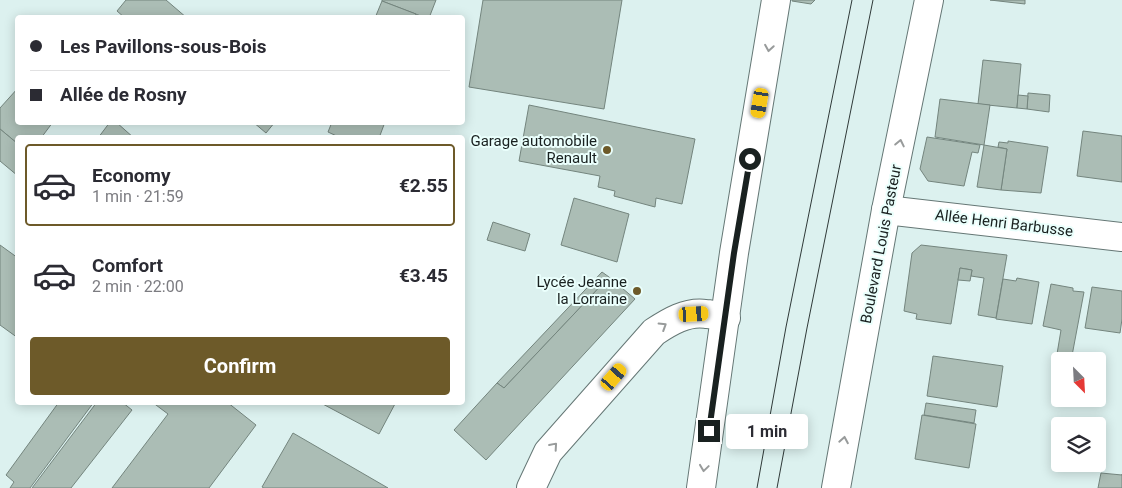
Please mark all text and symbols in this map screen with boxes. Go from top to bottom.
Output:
text: Les Pavillons-sous-Bois [60,35,267,58]
one-way arrow [764,44,774,53]
text: Allée de Rosny [60,83,187,106]
car [750,87,769,119]
place label: Garage automobile Renault [470,132,597,167]
one-way arrow [894,138,905,147]
marker: Garage automobile Renault [601,144,613,156]
route start [739,148,761,170]
icon: car [32,163,77,208]
street label: Boulevard Louis Pasteur [857,163,905,325]
text: Economy [92,164,171,187]
text: €2.55 [399,174,448,197]
text: 1 min · 21:59 [92,187,184,206]
street label: Allée Henri Barbusse [934,206,1074,240]
icon: car [32,253,77,298]
text: Comfort [92,254,163,277]
text: €3.45 [399,264,448,287]
place label: Lycée Jeanne la Lorraine [537,273,627,308]
text: 2 min · 22:00 [92,277,184,296]
marker: Lycée Jeanne la Lorraine [631,285,643,297]
car [678,306,709,322]
one-way arrow [658,323,667,332]
button: Confirm [30,337,450,395]
north arrow [1051,352,1106,408]
map controls [1051,352,1106,472]
car [598,361,629,393]
callout: 1 min [726,414,809,448]
button: layers [1051,417,1106,472]
route end [698,420,720,442]
text: 1 min [747,422,787,441]
one-way arrow [839,436,849,444]
one-way arrow [548,442,557,451]
one-way arrow [699,464,709,472]

